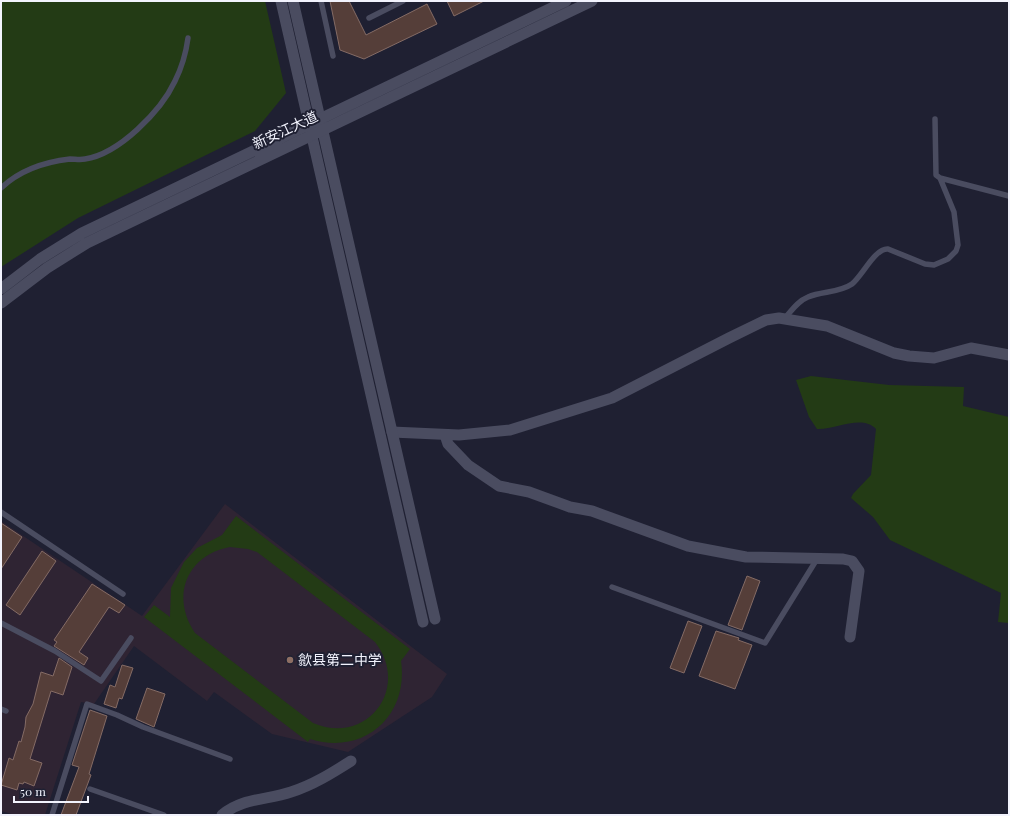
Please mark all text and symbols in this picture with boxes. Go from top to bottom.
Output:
street label: 新安江大道 [249,106,321,153]
place label: 歙县第二中学 [298,650,382,669]
marker: 歙县第二中学 [285,655,295,665]
scale bar [14,778,88,804]
text: 50 m [20,783,46,799]

